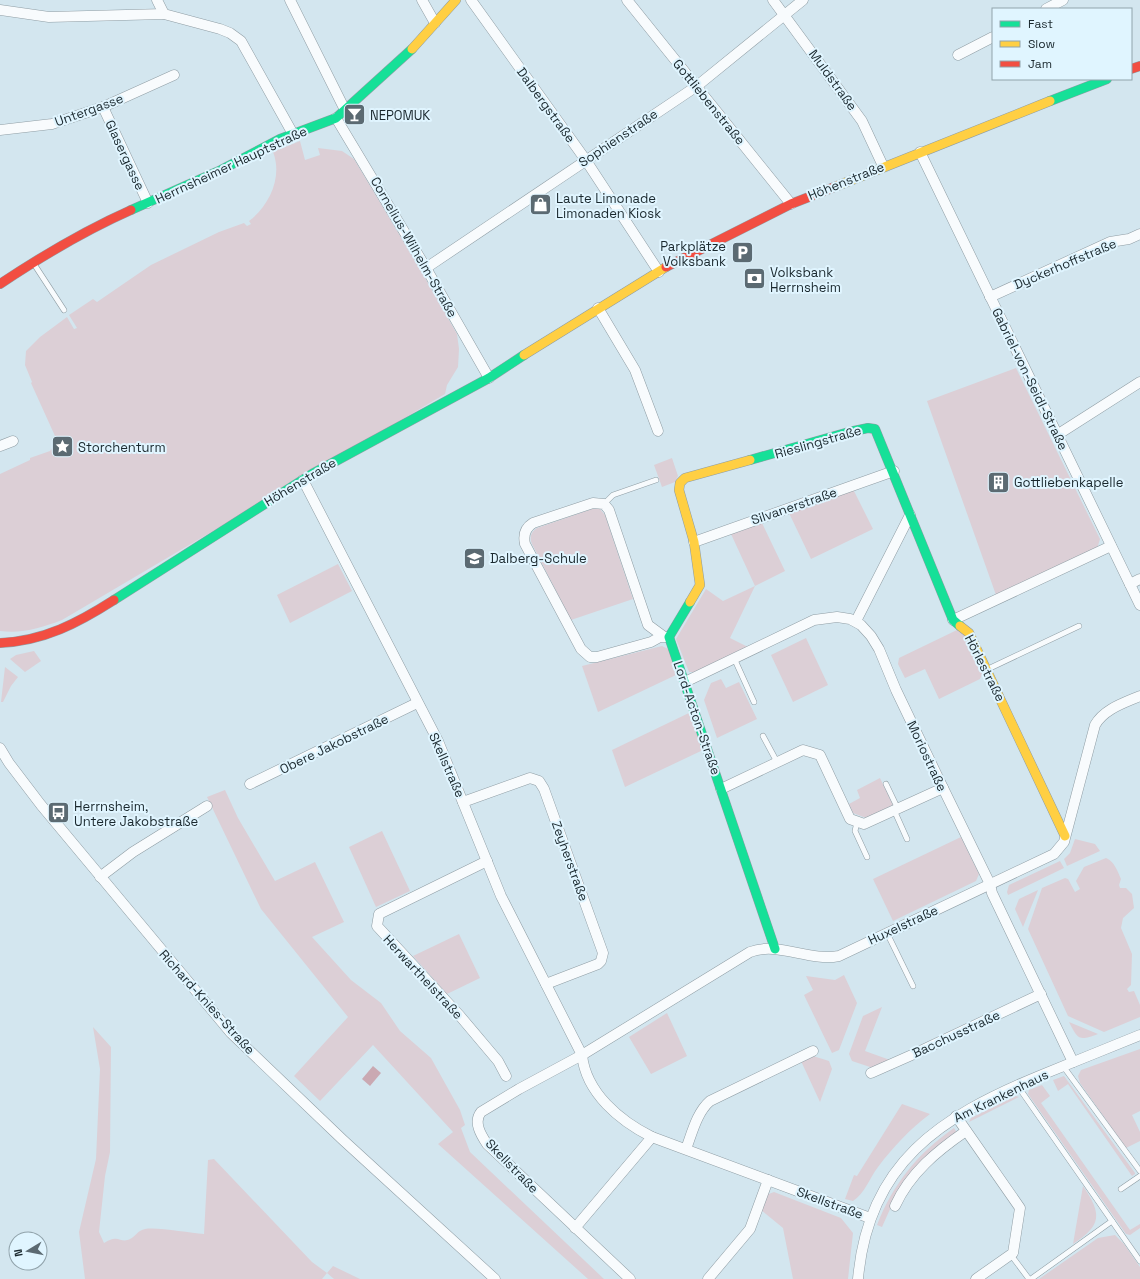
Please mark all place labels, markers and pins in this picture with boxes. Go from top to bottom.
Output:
bar icon: NEPOMUK [342,102,368,128]
place label: NEPOMUK [370,107,430,124]
place label: Laute Limonade Limonaden Kiosk [556,190,661,222]
shop icon: Laute Limonade Limonaden Kiosk [527,192,553,218]
place label: Parkplätze Volksbank [660,238,726,270]
parking icon: Parkplätze Volksbank [729,240,755,266]
place label: Volksbank Herrnsheim [770,264,841,296]
bank icon: Volksbank Herrnsheim [741,266,767,292]
place icon: Storchenturm [49,434,75,460]
place label: Storchenturm [78,439,166,456]
building icon: Gottliebenkapelle [985,469,1011,495]
place label: Gottliebenkapelle [1014,474,1123,491]
school or university icon: Dalberg-Schule [461,545,487,571]
place label: Dalberg-Schule [490,550,587,567]
place label: Herrnsheim, Untere Jakobstraße [74,798,198,830]
bus stop icon: Herrnsheim, Untere Jakobstraße [45,800,71,826]

